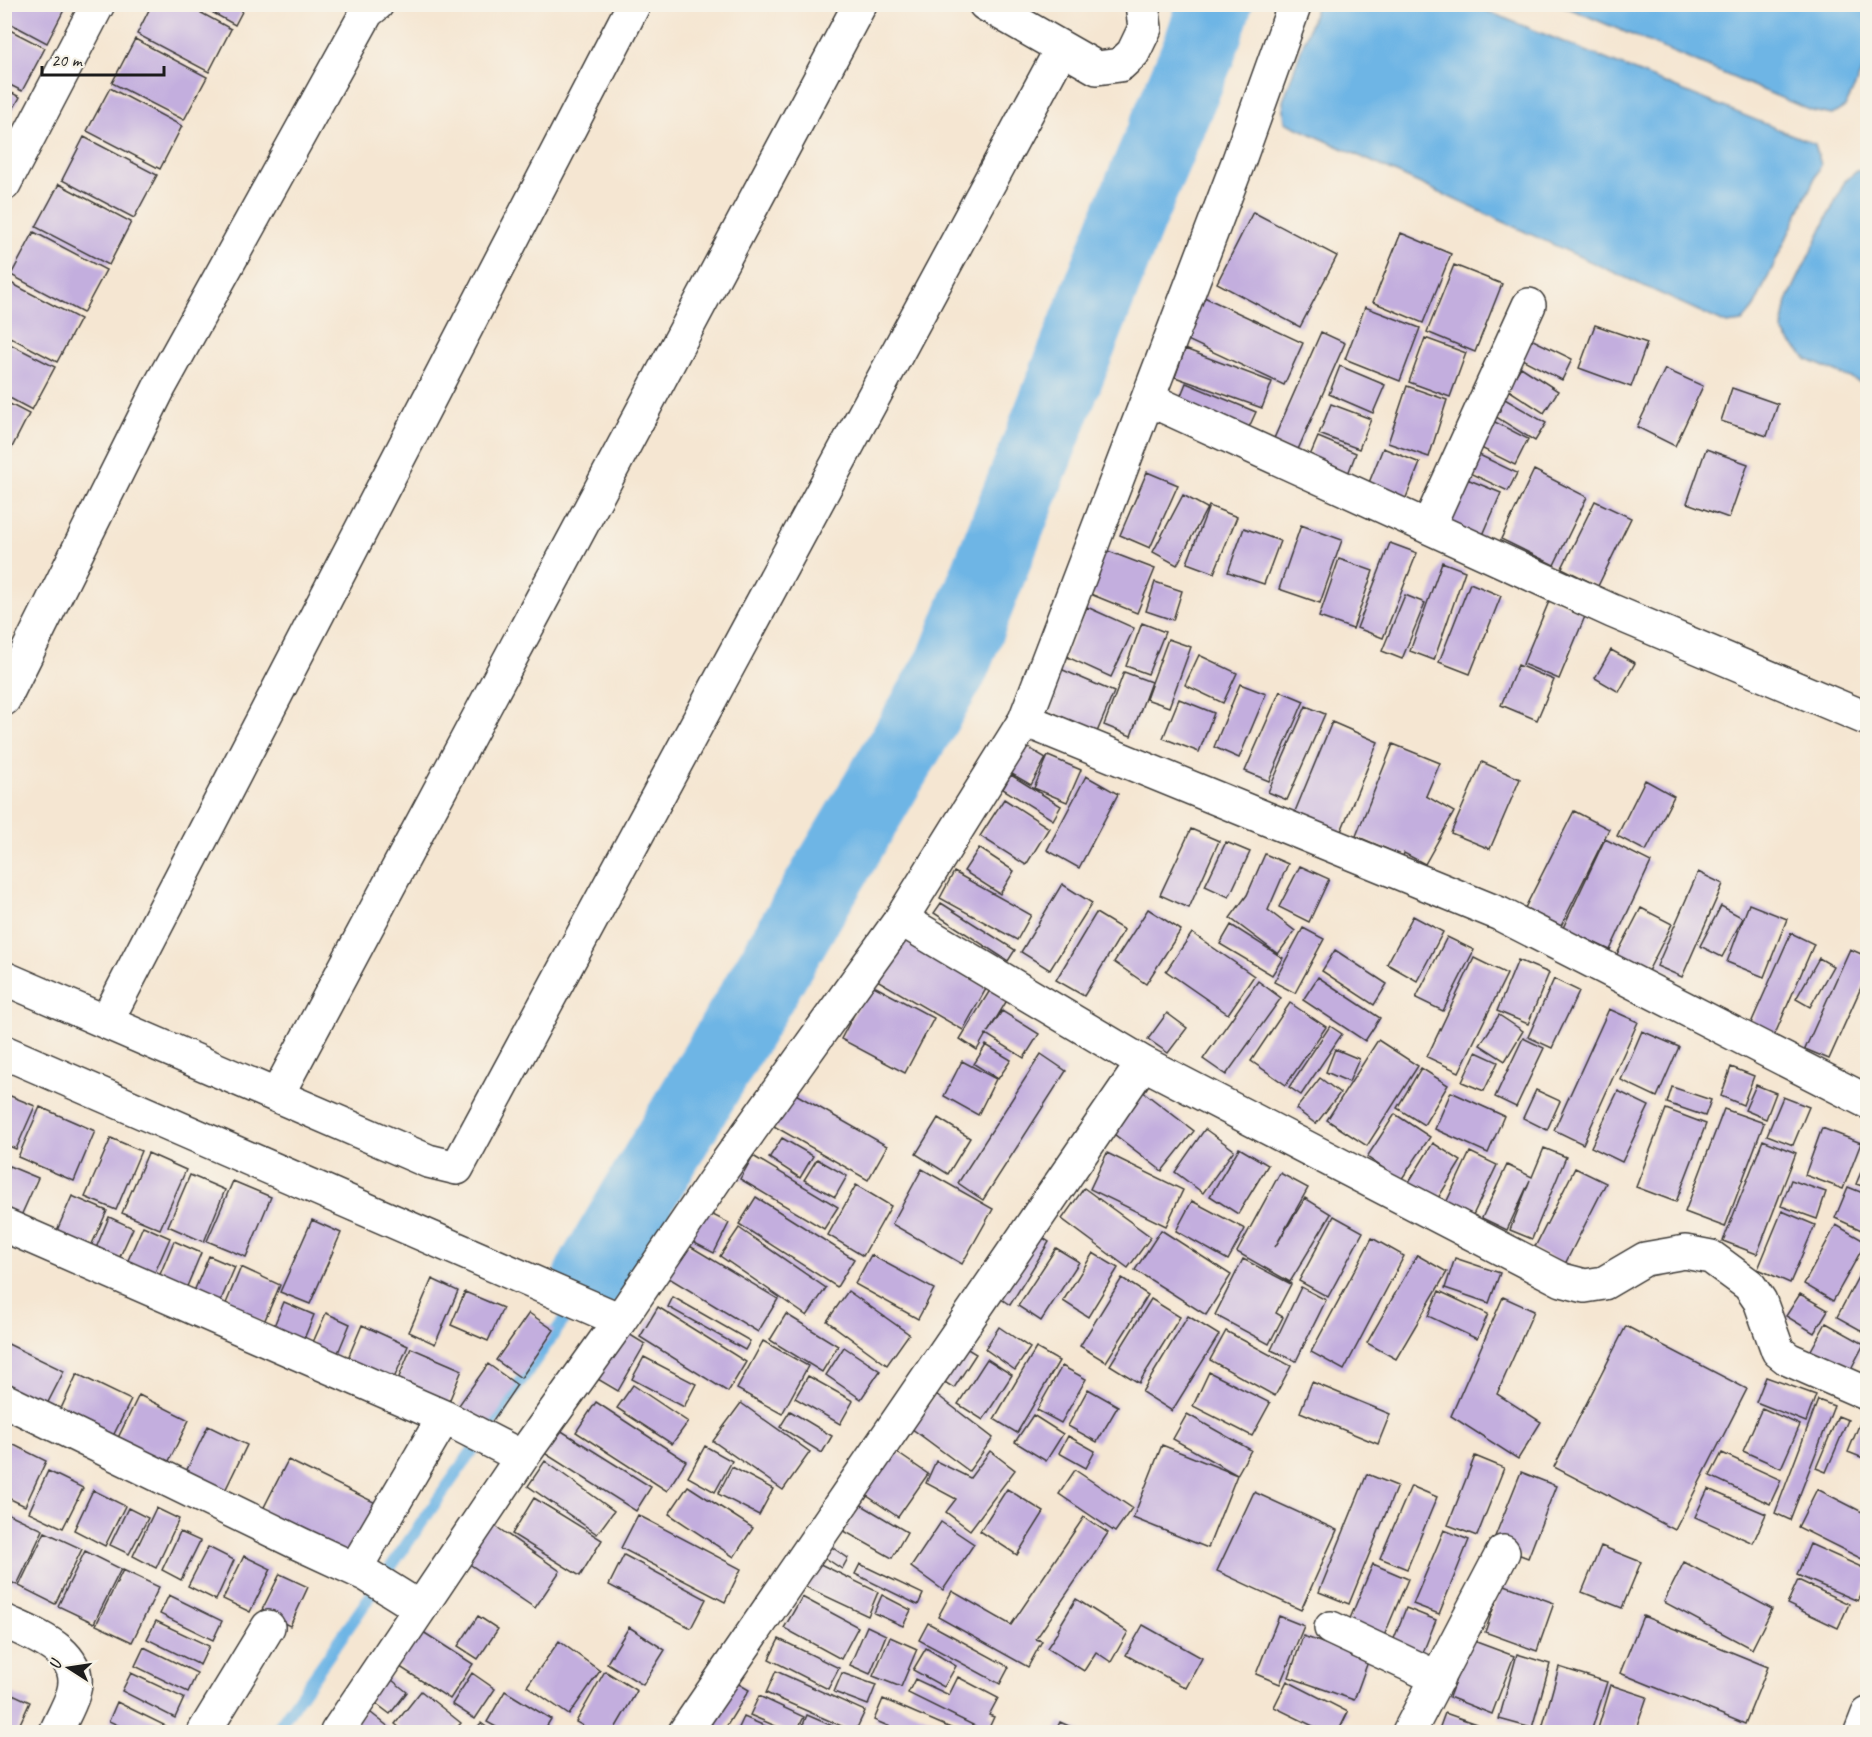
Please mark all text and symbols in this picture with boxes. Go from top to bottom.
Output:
scale bar [42,39,164,77]
text: 20 m [51,49,84,71]
north arrow [39,1638,99,1698]
text: U [45,1656,67,1671]

